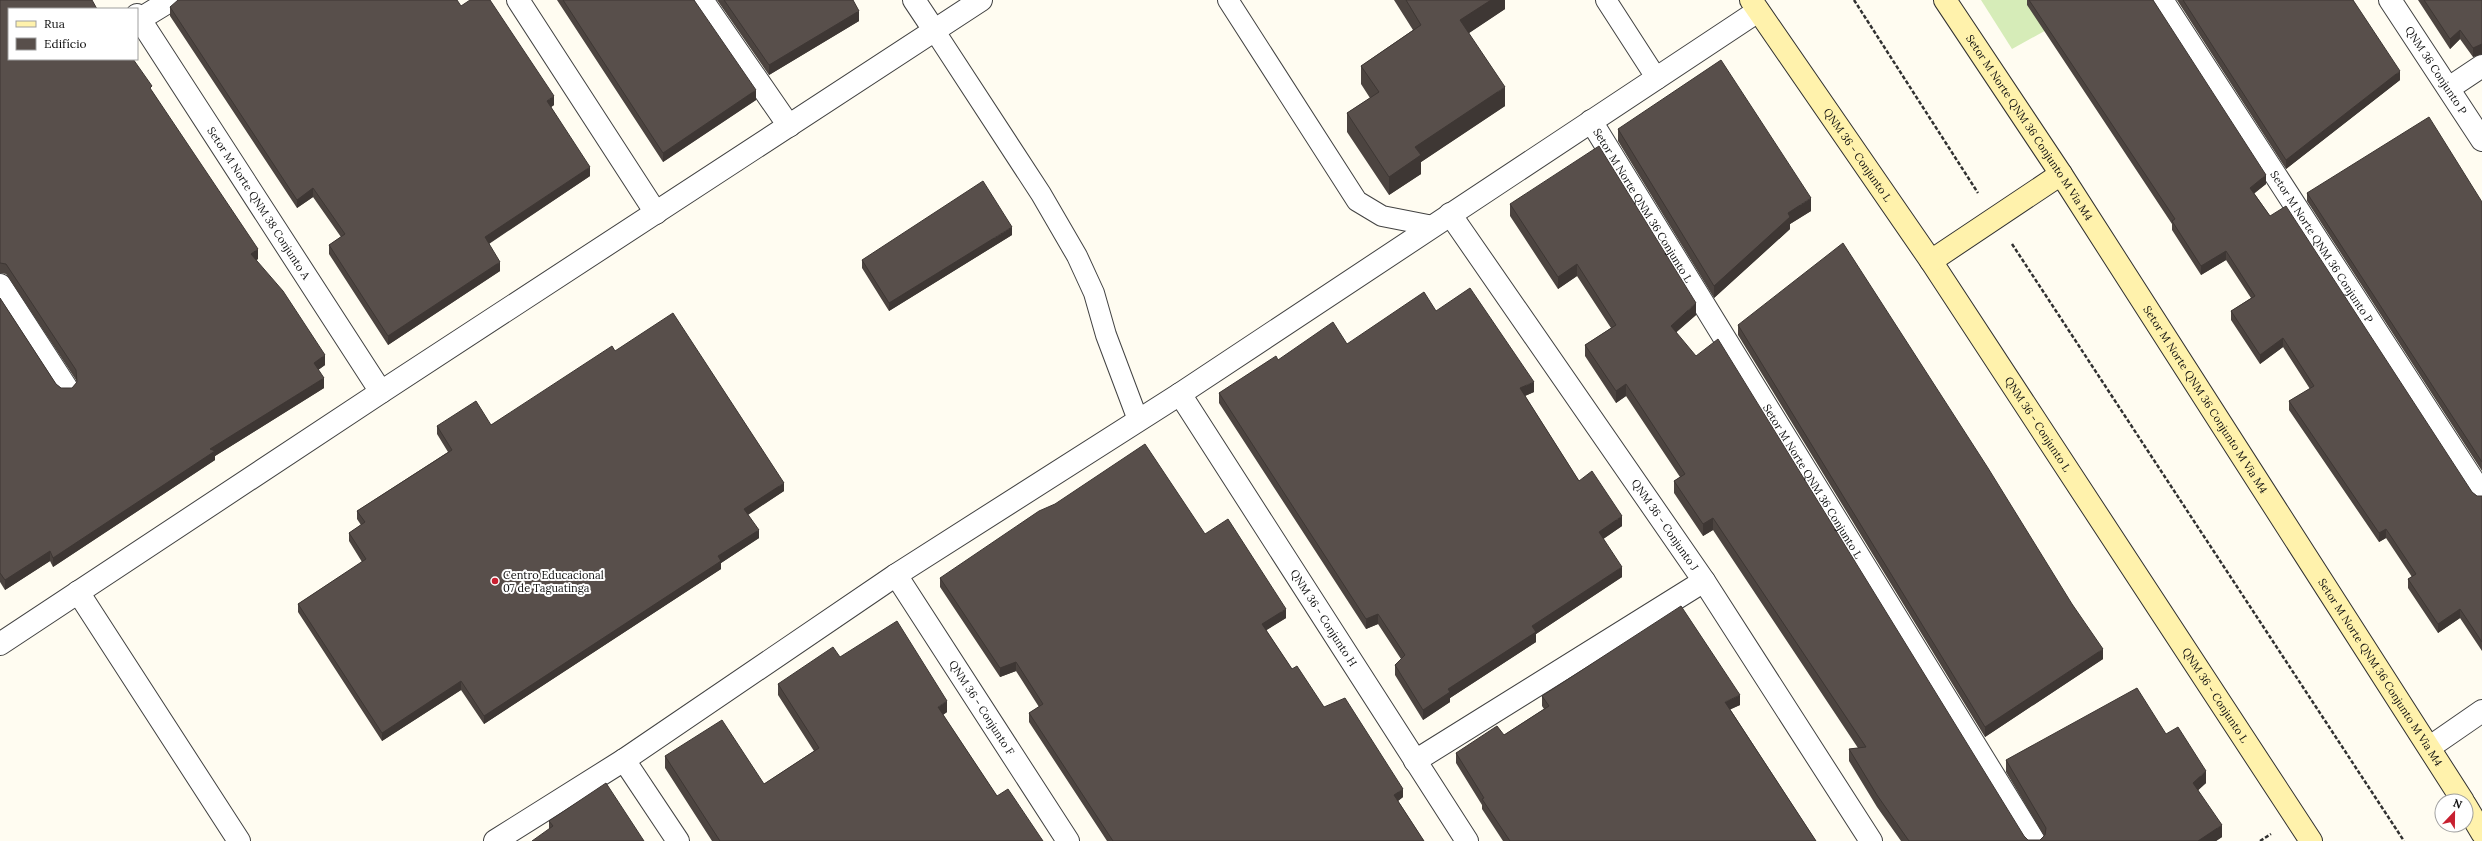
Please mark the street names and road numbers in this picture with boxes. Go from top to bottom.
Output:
street label: QNM 36 Conjunto P [2402,23,2470,117]
street label: Setor M Norte QNM 36 Conjunto M Via M4 [1963,32,2096,223]
street label: QNM 36 - Conjunto L [1821,105,1895,205]
street label: Setor M Norte QNM 38 Conjunto A [204,124,314,283]
street label: Setor M Norte QNM 36 Conjunto L [1590,126,1696,286]
street label: Setor M Norte QNM 36 Conjunto P [2267,168,2376,326]
street label: Setor M Norte QNM 36 Conjunto M Via M4 [2140,303,2271,496]
street label: QNM 36 - Conjunto L [2002,374,2074,475]
street label: Setor M Norte QNM 36 Conjunto L [1760,402,1866,561]
street label: QNM 36 - Conjunto J [1629,476,1702,573]
street label: QNM 36 - Conjunto H [1287,567,1360,669]
street label: Setor M Norte QNM 36 Conjunto M Via M4 [2315,576,2446,769]
street label: QNM 36 - Conjunto L [2179,645,2252,746]
street label: QNM 36 - Conjunto F [946,658,1018,758]

